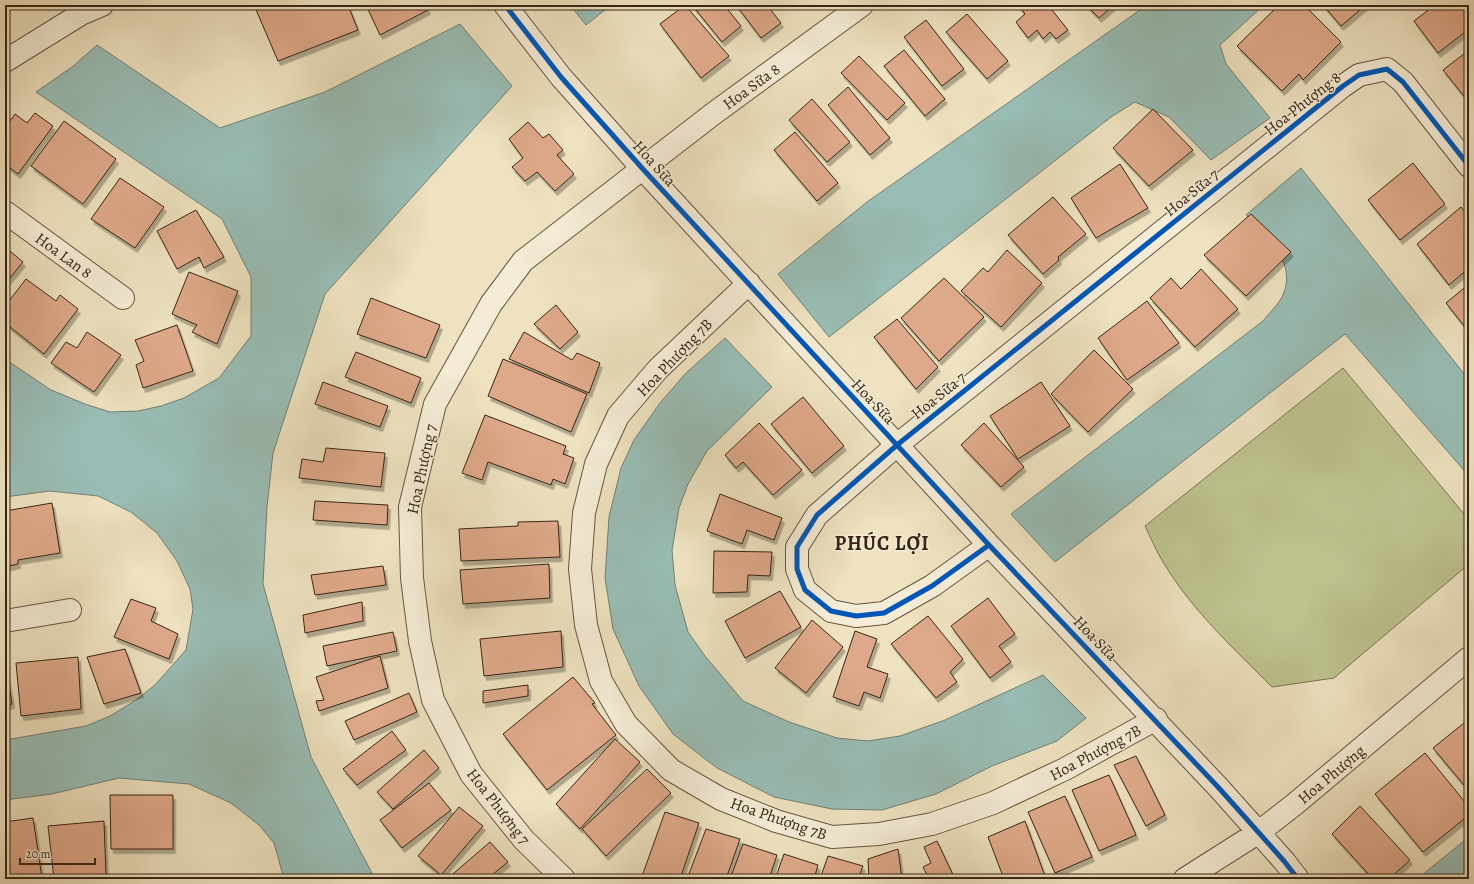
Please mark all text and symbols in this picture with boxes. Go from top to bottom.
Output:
street label: Hoa Sữa 8 [718,59,785,115]
street label: Hoa Phượng 8 [1259,67,1346,141]
street label: Hoa Sữa [628,136,681,192]
street label: Hoa Sữa 7 [1159,164,1224,222]
street label: Hoa Lan 8 [30,228,96,284]
street label: Hoa Phượng 7B [632,314,718,402]
street label: Hoa Sữa 7 [906,367,971,425]
street label: Hoa Sữa [846,374,900,430]
street label: Hoa Phượng 7 [402,422,442,516]
district label: PHÚC LỢI [834,530,930,557]
street label: Hoa Sữa [1068,611,1123,667]
street label: Hoa Phượng 7B [1046,719,1145,786]
street label: Hoa Phượng [1293,740,1370,809]
street label: Hoa Phượng 7 [461,764,535,850]
street label: Hoa Phượng 7B [727,792,830,846]
scale bar [20,840,95,866]
text: 20 m [26,846,50,862]

